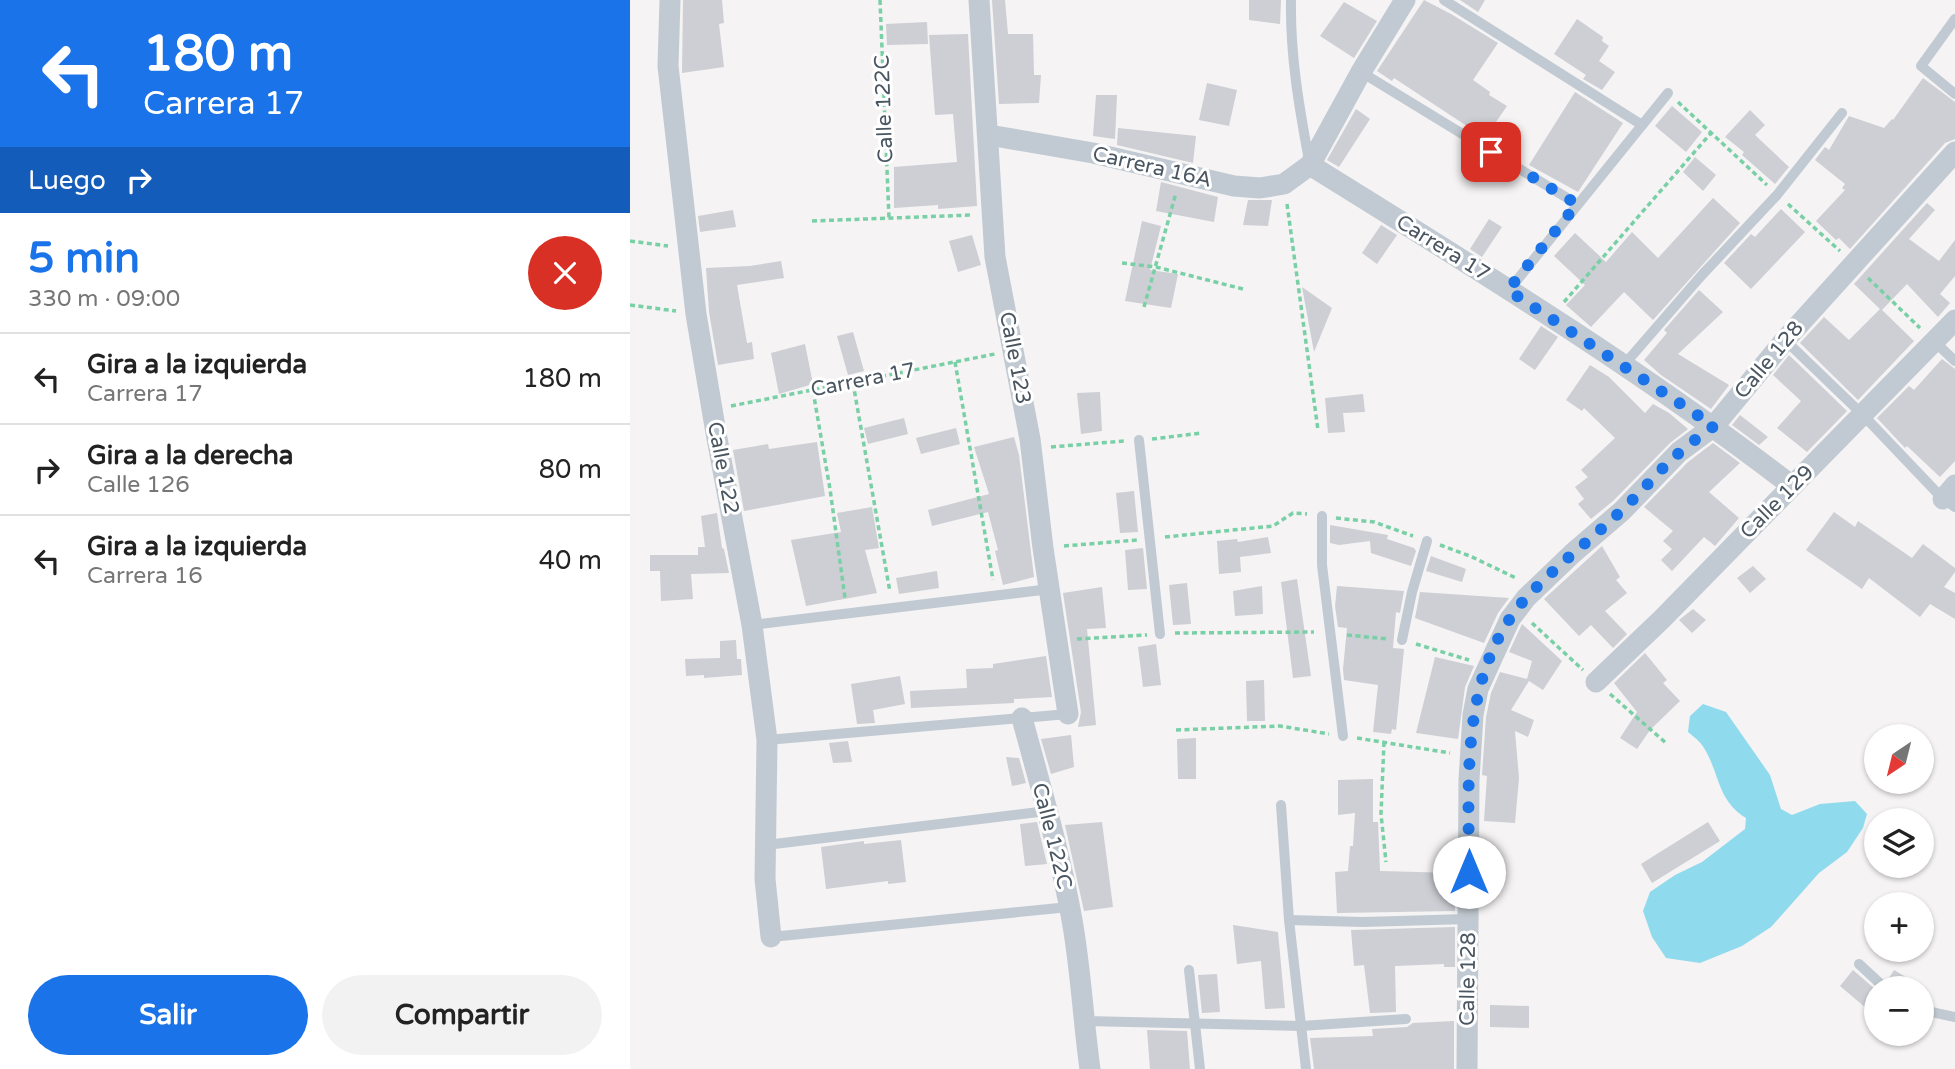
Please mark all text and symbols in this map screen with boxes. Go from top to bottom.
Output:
text: 180 m [143,25,293,84]
icon: left [28,28,119,119]
street label: Calle 122C [870,54,898,164]
text: Carrera 17 [143,85,304,123]
pin [1461,122,1521,182]
icon: arrive [1472,133,1510,171]
street label: Carrera 16A [1090,141,1214,193]
icon: right [120,161,158,199]
text: Luego [28,165,106,196]
street label: Carrera 17 [1392,209,1494,287]
text: 5 min [28,233,140,284]
button: close [528,236,602,310]
text: 330 m · 09:00 [28,285,180,313]
street label: Calle 123 [994,310,1036,406]
street label: Calle 128 [1729,316,1809,404]
text: Gira a la izquierda [87,349,307,380]
street label: Carrera 17 [809,358,917,402]
icon: left [28,360,66,398]
text: 180 m [522,363,602,394]
text: Carrera 17 [87,380,203,408]
street label: Calle 122 [702,420,744,516]
text: Gira a la derecha [87,440,293,471]
icon: right [28,451,66,489]
text: 80 m [539,454,602,485]
street label: Calle 129 [1735,460,1819,544]
text: Calle 126 [87,471,190,499]
text: Gira a la izquierda [87,531,307,562]
icon: left [28,542,66,580]
text: 40 m [539,545,602,576]
text: Carrera 16 [87,562,203,590]
north arrow [1864,724,1934,794]
map controls [1864,724,1934,1046]
street label: Calle 122C [1027,780,1077,892]
button: layers [1864,808,1934,878]
position arrow [1432,835,1506,909]
button: + [1864,892,1934,962]
street label: Calle 128 [1455,932,1481,1026]
button: Salir [28,975,308,1055]
button: Compartir [322,975,602,1055]
button: − [1864,976,1934,1046]

